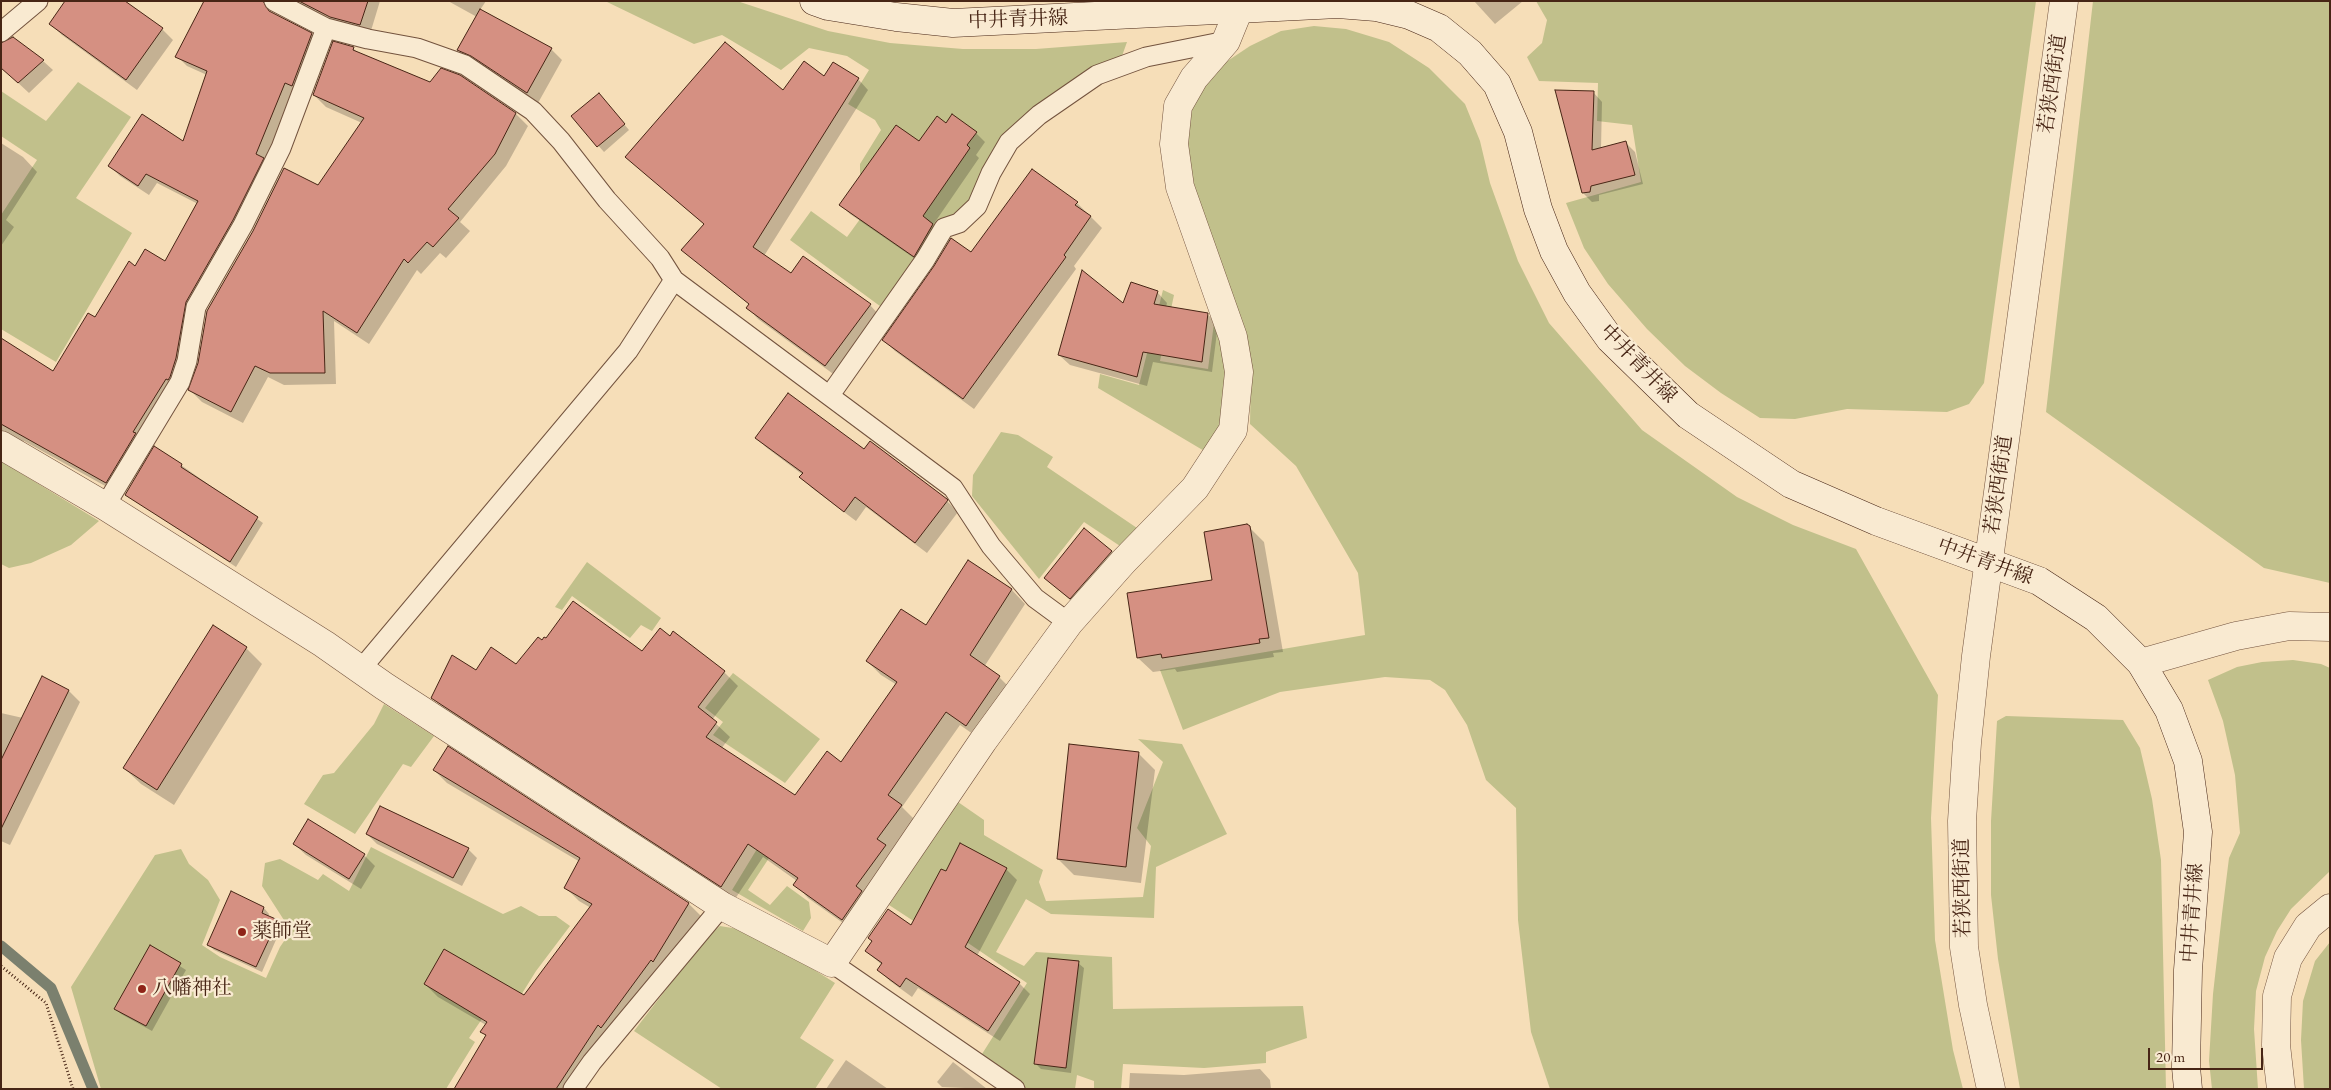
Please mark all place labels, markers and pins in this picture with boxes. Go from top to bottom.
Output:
place label: 薬師堂 [252,920,312,944]
marker: 薬師堂 [236,926,248,938]
place label: 八幡神社 [152,977,232,1001]
marker: 八幡神社 [136,983,148,995]

